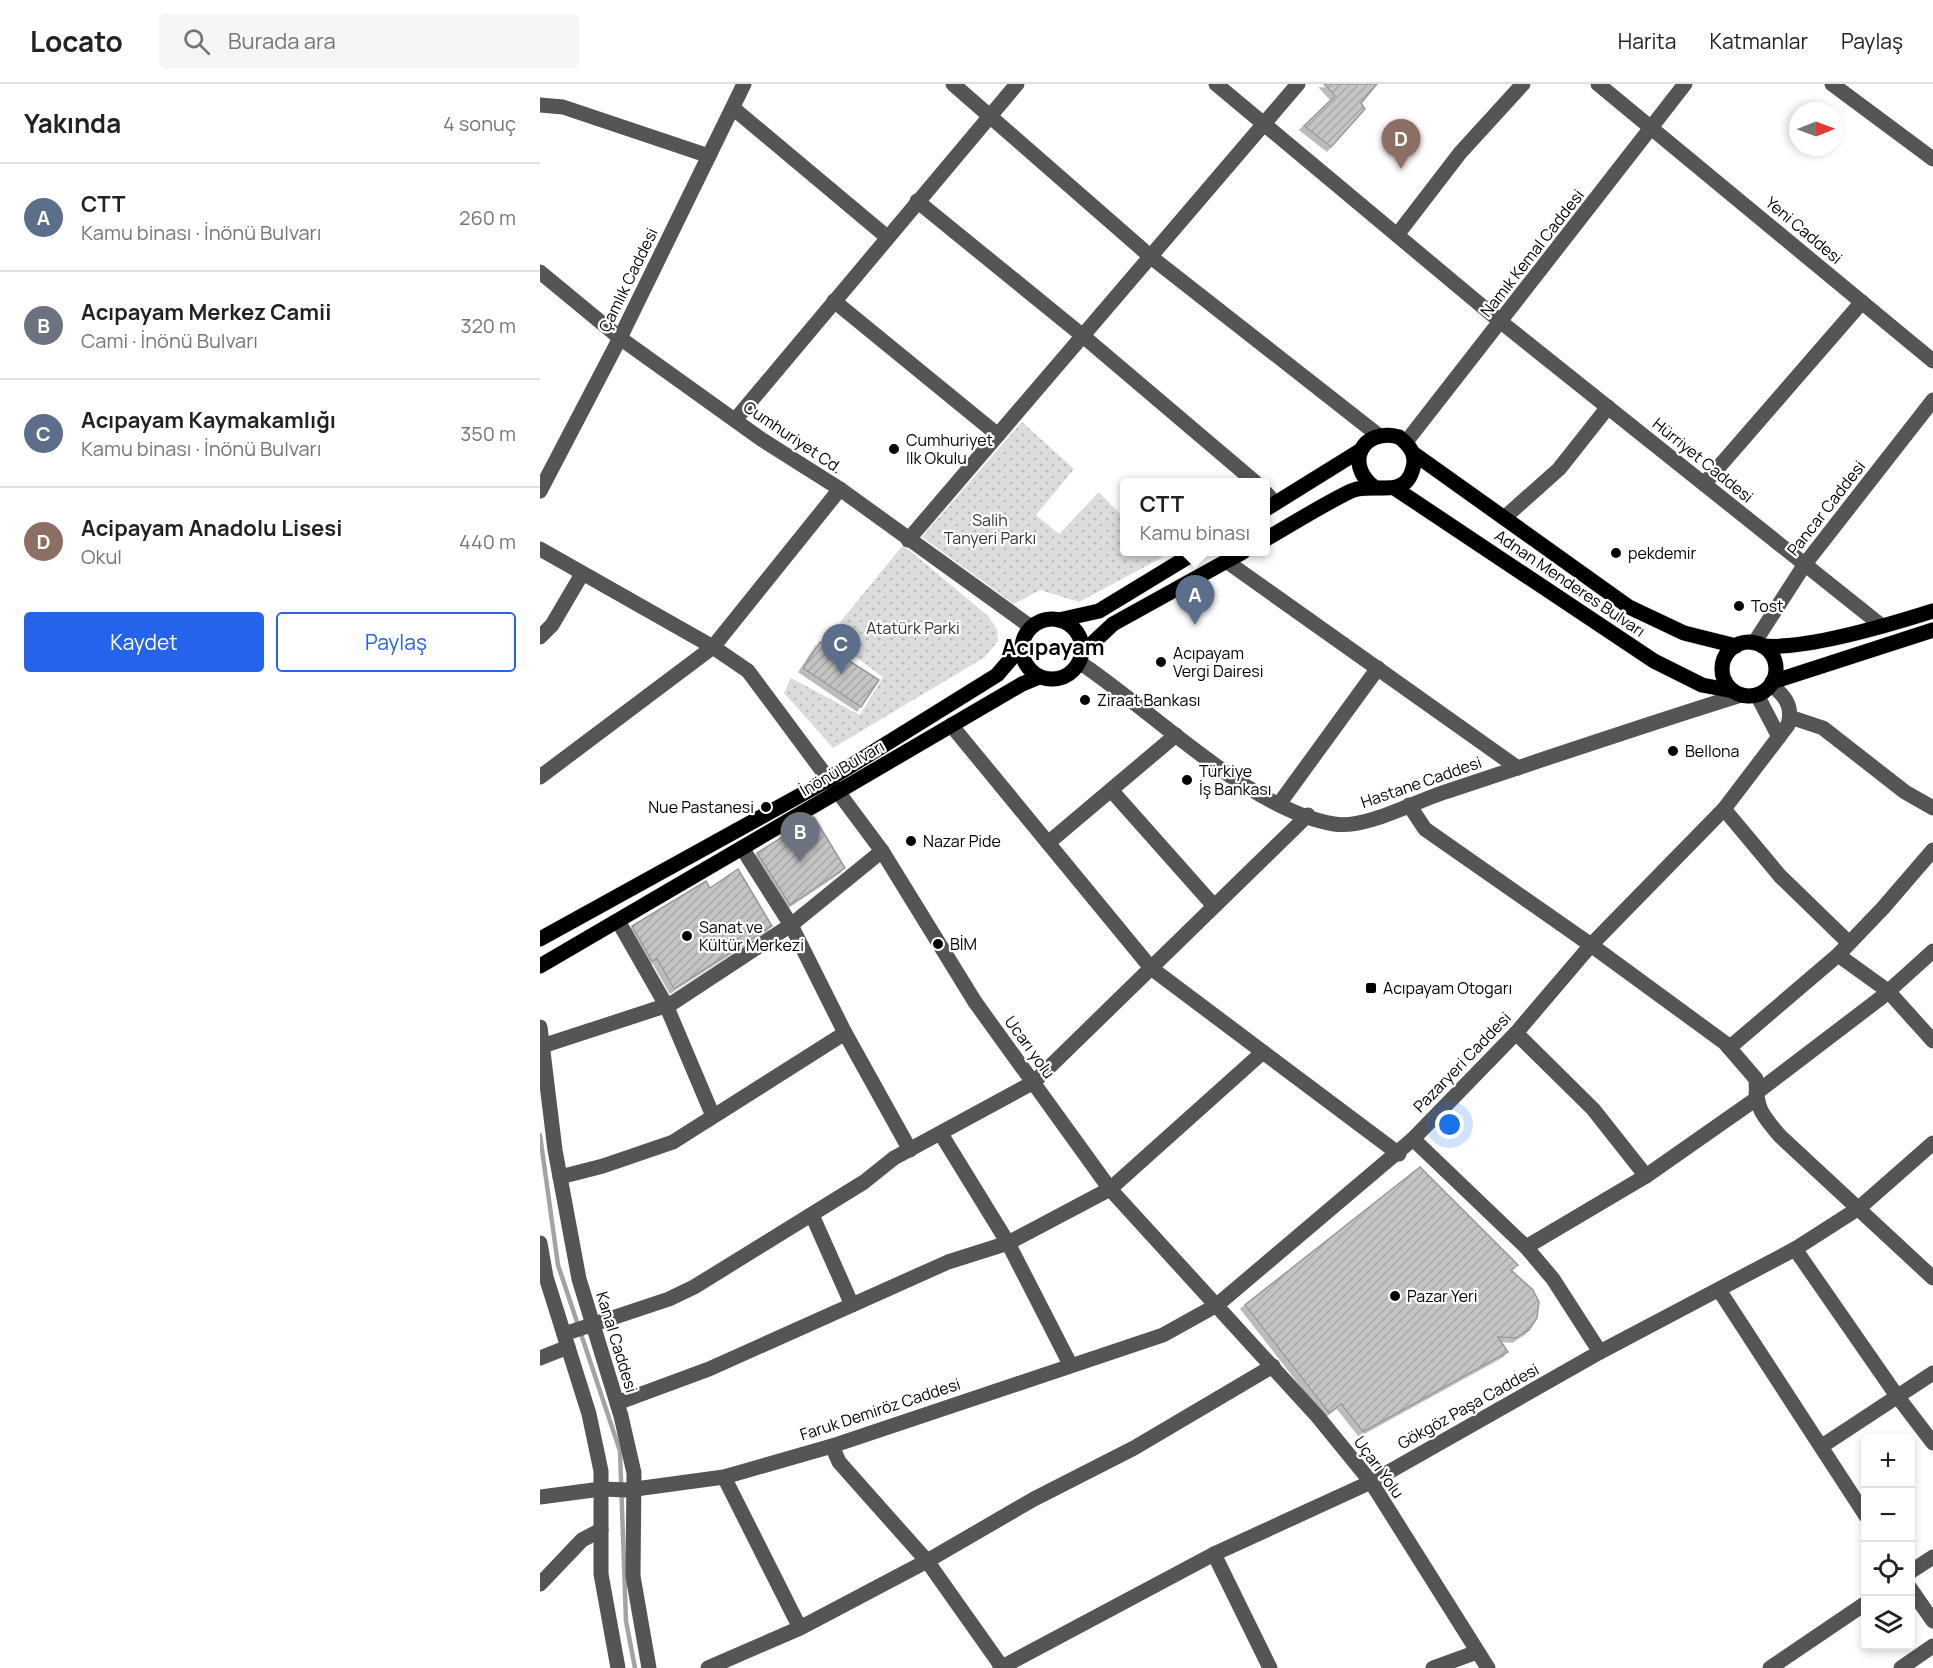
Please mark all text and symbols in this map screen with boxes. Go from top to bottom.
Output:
search box [159,14,579,68]
text: Locato [30,22,123,60]
icon: search [180,25,213,58]
text: Burada ara [228,26,336,56]
text: Harita [1618,27,1676,55]
text: Katmanlar [1709,27,1808,55]
text: Paylaş [1841,27,1903,55]
north arrow [1789,102,1843,156]
text: Yakında [24,105,121,141]
text: 4 sonuç [443,110,516,137]
pin: D [1382,120,1420,169]
street label: Namık Kemal Caddesi [1475,185,1589,321]
text: CTT [81,189,125,219]
street label: Yeni Caddesi [1761,191,1847,269]
text: A [37,204,50,231]
text: 260 m [459,204,516,231]
text: Kamu binası · İnönü Bulvarı [81,219,321,246]
street label: Çamlık Caddesi [593,224,663,336]
text: Acıpayam Merkez Camii [81,297,331,327]
text: B [37,312,50,339]
text: 320 m [460,312,516,339]
text: Cami · İnönü Bulvarı [81,327,258,354]
street label: Cumhuriyet Cd. [739,396,847,478]
text: Acıpayam Kaymakamlığı [81,405,336,435]
street label: Hürriyet Caddesi [1648,413,1758,507]
text: C [36,420,51,447]
text: 350 m [460,420,516,447]
place label: Cumhuriyet Ilk Okulu [906,429,993,469]
text: Kamu binası · İnönü Bulvarı [81,435,321,462]
marker: Cumhuriyet Ilk Okulu [887,442,901,456]
street label: Pancar Caddesi [1782,456,1870,560]
popup [1120,478,1270,556]
text: CTT [1140,489,1184,519]
park label: Salih Tanyeri Parkı [944,509,1036,549]
text: Acipayam Anadolu Lisesi [81,513,342,543]
text: Kamu binası [1140,519,1250,546]
street label: Adnan Menderes Bulvarı [1490,524,1650,642]
text: D [36,528,51,555]
text: 440 m [459,528,516,555]
place label: pekdemir [1628,542,1696,564]
text: Okul [81,543,122,570]
marker: pekdemir [1609,546,1623,560]
pin: A [1176,576,1214,625]
place label: Tost [1751,595,1783,617]
marker: Tost [1732,599,1746,613]
button: Kaydet [24,612,264,672]
button: Paylaş [276,612,516,672]
park label: Atatürk Parki [866,617,960,639]
pin: C [822,624,860,674]
district label: Acıpayam [1001,632,1105,662]
place label: Acıpayam Vergi Dairesi [1173,642,1263,682]
marker: Acıpayam Vergi Dairesi [1154,655,1168,669]
place label: Ziraat Bankası [1097,689,1201,711]
marker: Ziraat Bankası [1078,693,1092,707]
street label: İnönü Bulvarı [796,735,888,801]
place label: Bellona [1685,740,1740,762]
marker: Bellona [1666,744,1680,758]
street label: Hastane Caddesi [1358,751,1484,813]
place label: Türkiye İş Bankası [1199,760,1272,800]
marker: Türkiye İş Bankası [1180,773,1194,787]
place label: Nue Pastanesi [648,796,754,818]
marker: Nue Pastanesi [759,800,773,814]
pin: B [780,812,820,862]
place label: Nazar Pide [923,830,1001,852]
marker: Nazar Pide [904,834,918,848]
place label: Sanat ve Kültür Merkezi [699,916,804,956]
marker: Sanat ve Kültür Merkezi [680,929,694,943]
place label: BİM [950,933,977,955]
marker: BİM [931,937,945,951]
place label: Acıpayam Otogarı [1383,977,1512,999]
marker: Acıpayam Otogarı [1364,981,1378,995]
street label: Pazaryeri Caddesi [1408,1007,1516,1117]
street label: Ucarı yolu [1000,1011,1060,1083]
your location [1435,1110,1464,1139]
place label: Pazar Yeri [1407,1285,1478,1307]
street label: Kanal Caddesi [591,1289,643,1395]
marker: Pazar Yeri [1388,1289,1402,1303]
street label: Gökgöz Paşa Caddesi [1393,1358,1543,1454]
street label: Faruk Demiröz Caddesi [797,1373,963,1445]
street label: Uçarı Yolu [1349,1431,1409,1503]
map controls [1861,1434,1915,1650]
button: + [1861,1434,1915,1488]
button: − [1861,1488,1915,1542]
button: locate [1861,1542,1915,1596]
button: layers [1861,1596,1915,1650]

